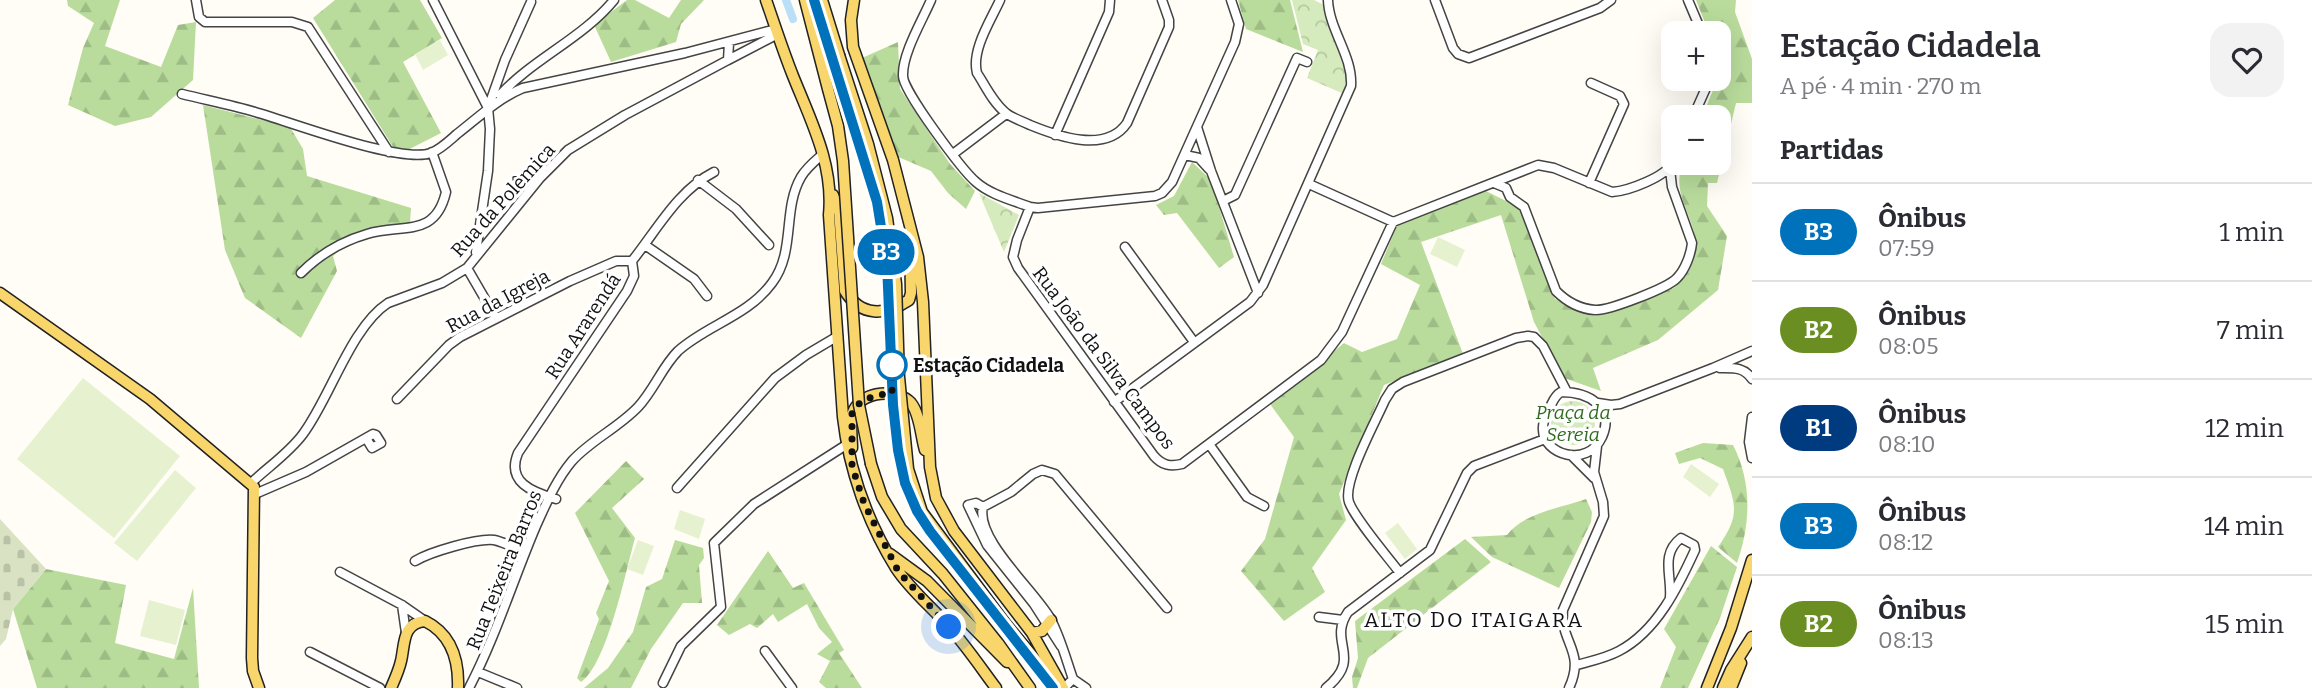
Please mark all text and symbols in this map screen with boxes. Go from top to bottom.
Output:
map controls [1661,21,1731,175]
button: + [1661,21,1731,91]
button: heart [2210,23,2284,97]
text: Estação Cidadela [1780,26,2041,66]
text: A pé · 4 min · 270 m [1780,72,1981,100]
button: − [1661,105,1731,175]
text: Partidas [1780,135,1884,166]
street label: Rua da Polêmica [446,138,560,261]
text: Ônibus [1878,203,1966,234]
text: 1 min [2219,217,2284,248]
text: B3 [1804,218,1833,246]
line badge: B3 [854,229,917,275]
text: 07:59 [1878,234,1935,262]
text: B3 [872,238,900,266]
street label: Rua João da Silva Campos [1028,262,1180,454]
street label: Rua da Igreja [442,264,554,338]
street label: Rua Ararendá [540,268,626,383]
text: Ônibus [1878,301,1966,332]
text: 7 min [2217,315,2284,346]
text: B2 [1804,316,1833,344]
text: 08:05 [1878,332,1938,360]
marker: Estação Cidadela [877,350,907,380]
place label: Estação Cidadela [913,354,1064,377]
text: Ônibus [1878,399,1966,430]
park label: Praça da Sereia [1535,401,1611,446]
text: 12 min [2205,413,2284,444]
text: B1 [1806,414,1831,442]
text: 08:10 [1878,430,1936,458]
street label: Rua Teixeira Barros [461,487,547,653]
text: Ônibus [1878,497,1966,528]
text: 14 min [2204,511,2284,542]
text: B3 [1804,512,1833,540]
text: 08:12 [1878,528,1933,556]
text: Ônibus [1878,595,1966,626]
district label: ALTO DO ITAIGARA [1364,607,1584,633]
your location [931,609,966,644]
text: 15 min [2205,609,2284,640]
text: B2 [1804,610,1833,638]
text: 08:13 [1878,626,1934,654]

